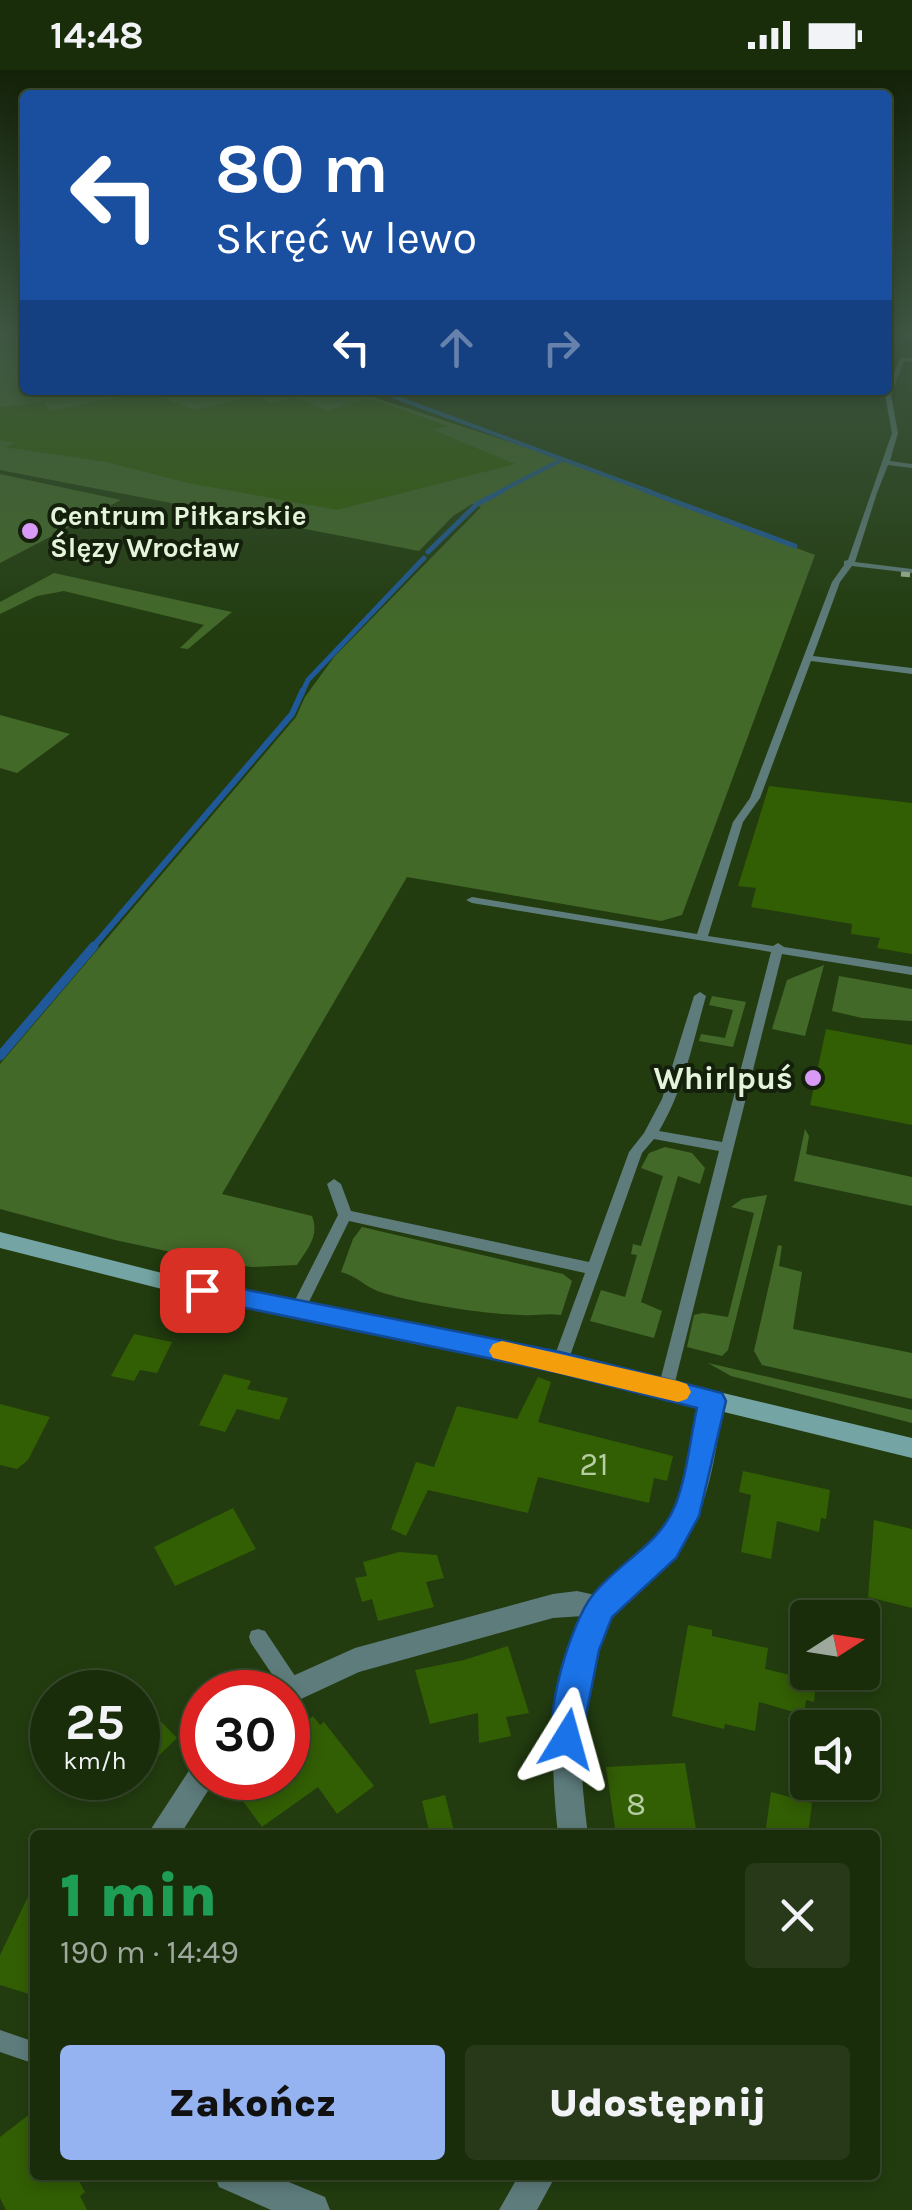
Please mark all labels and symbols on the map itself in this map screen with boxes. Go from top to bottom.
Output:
place label: Centrum Piłkarskie Ślęzy Wrocław [50,499,307,564]
marker: Centrum Piłkarskie Ślęzy Wrocław [19,520,41,542]
place label: Whirlpuś [654,1060,793,1097]
marker: Whirlpuś [802,1067,824,1089]
pin [160,1248,245,1333]
house number: 21 [579,1446,609,1483]
north arrow [790,1600,880,1690]
speed limit sign: 30 [180,1670,310,1800]
position arrow [515,1687,619,1791]
house number: 8 [626,1786,646,1823]

